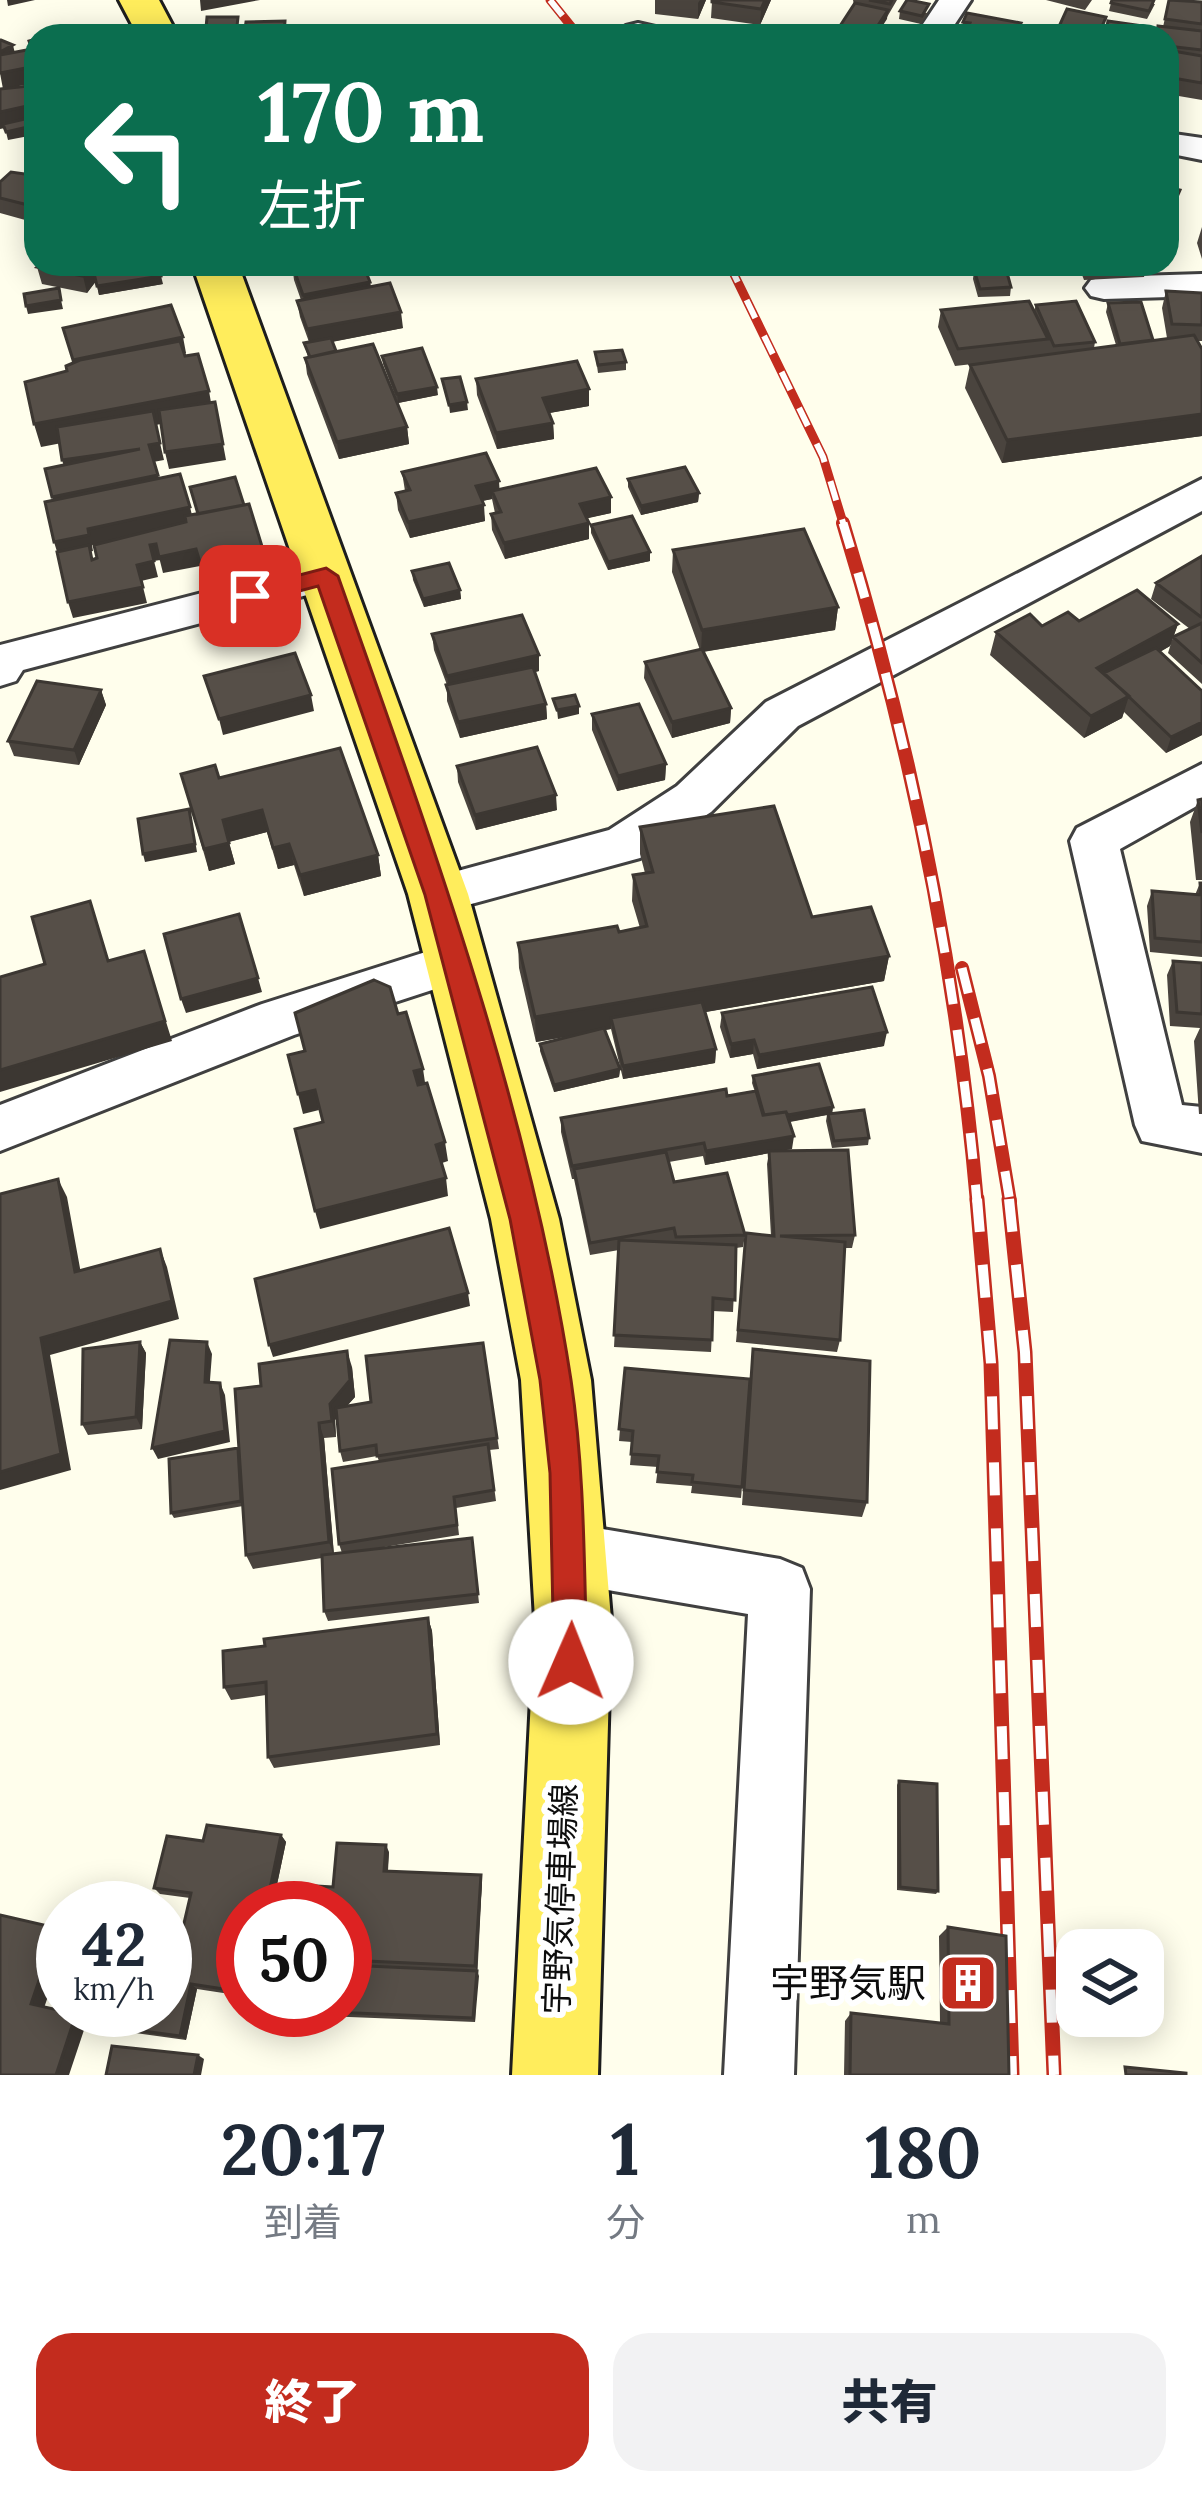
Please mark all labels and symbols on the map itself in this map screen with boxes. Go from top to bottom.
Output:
pin [199,545,301,647]
position arrow [508,1599,634,1725]
street label: 宇野気停車場線 [535,1783,585,2015]
speed limit sign: 50 [216,1881,372,2037]
building icon: 宇野気駅 [937,1952,999,2014]
place label: 宇野気駅 [770,1958,926,2008]

